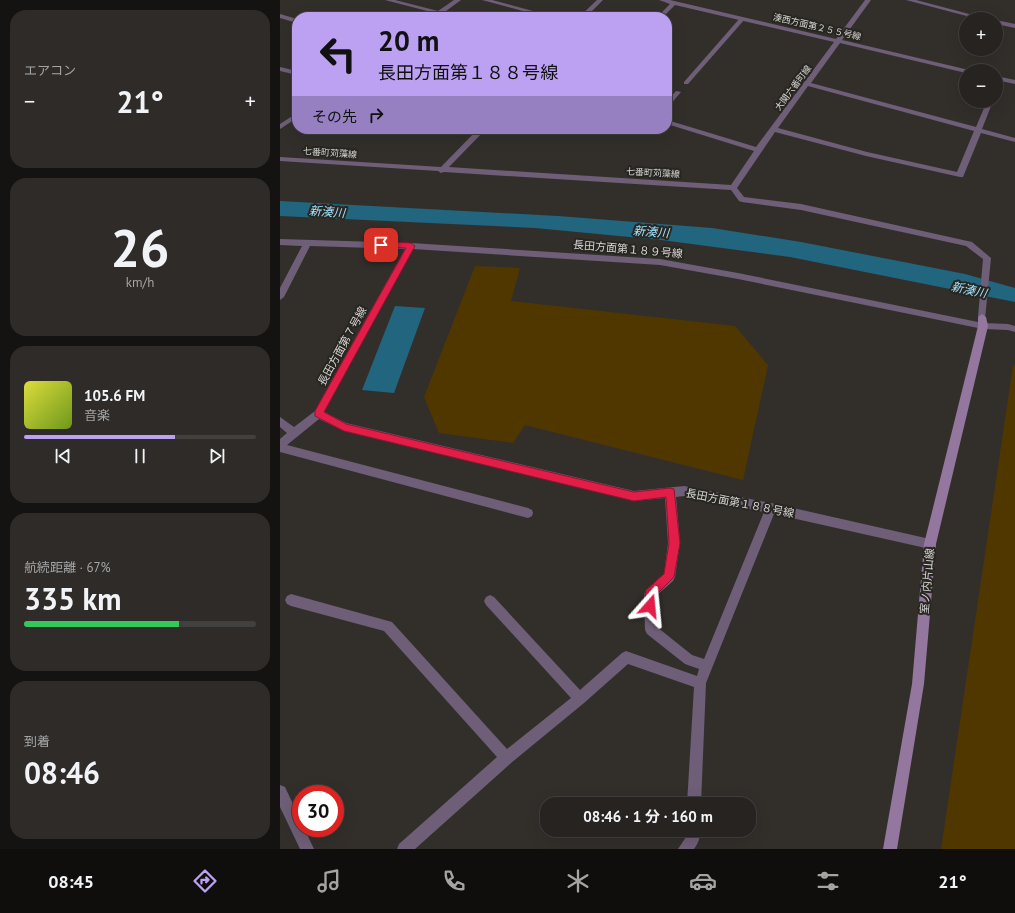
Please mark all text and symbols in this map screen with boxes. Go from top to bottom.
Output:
street label: 湊西方面第２５５号線 [772,11,863,42]
map controls [959,12,1003,108]
button: + [959,12,1003,56]
text: 20 m [378,22,439,59]
icon: left [312,28,364,80]
text: 長田方面第１８８号線 [378,61,558,84]
text: エアコン [24,62,76,79]
street label: 大関六番町線 [772,62,814,113]
button: − [959,64,1003,108]
text: 21° [116,82,164,121]
text: − [24,87,35,115]
text: + [245,87,256,115]
icon: right [365,104,387,126]
text: その先 [312,107,357,126]
street label: 七番町苅藻線 [303,145,358,160]
street label: 七番町苅藻線 [626,166,681,179]
water label: 新湊川 [309,203,348,220]
text: 26 [111,214,169,281]
water label: 新湊川 [633,223,672,240]
pin [364,228,398,262]
icon: arrive [370,234,392,256]
street label: 長田方面第１８９号線 [573,237,683,261]
text: km/h [126,274,154,291]
water label: 新湊川 [950,278,990,301]
street label: 長田方面第７号線 [315,304,369,388]
text: 105.6 FM [84,386,145,405]
text: 音楽 [84,407,110,424]
icon: previous [52,445,74,467]
icon: pause [129,445,151,467]
icon: next [206,445,228,467]
street label: 長田方面第１８８号線 [685,486,795,520]
street label: 室ノ内片山線 [917,548,937,614]
text: 航続距離 · 67% [24,559,111,576]
text: 335 km [24,579,122,618]
position arrow [629,585,671,627]
text: 到着 [24,733,50,750]
text: 08:46 [24,753,100,792]
speed limit sign: 30 [292,785,344,837]
text: 08:46 · 1 分 · 160 m [583,807,713,826]
icon: directions [191,867,219,895]
icon: music [315,867,343,895]
icon: phone [440,867,468,895]
icon: climate [564,867,592,895]
icon: car [689,867,717,895]
icon: filters [814,867,842,895]
text: 08:45 [48,870,94,893]
text: 21° [938,870,967,893]

